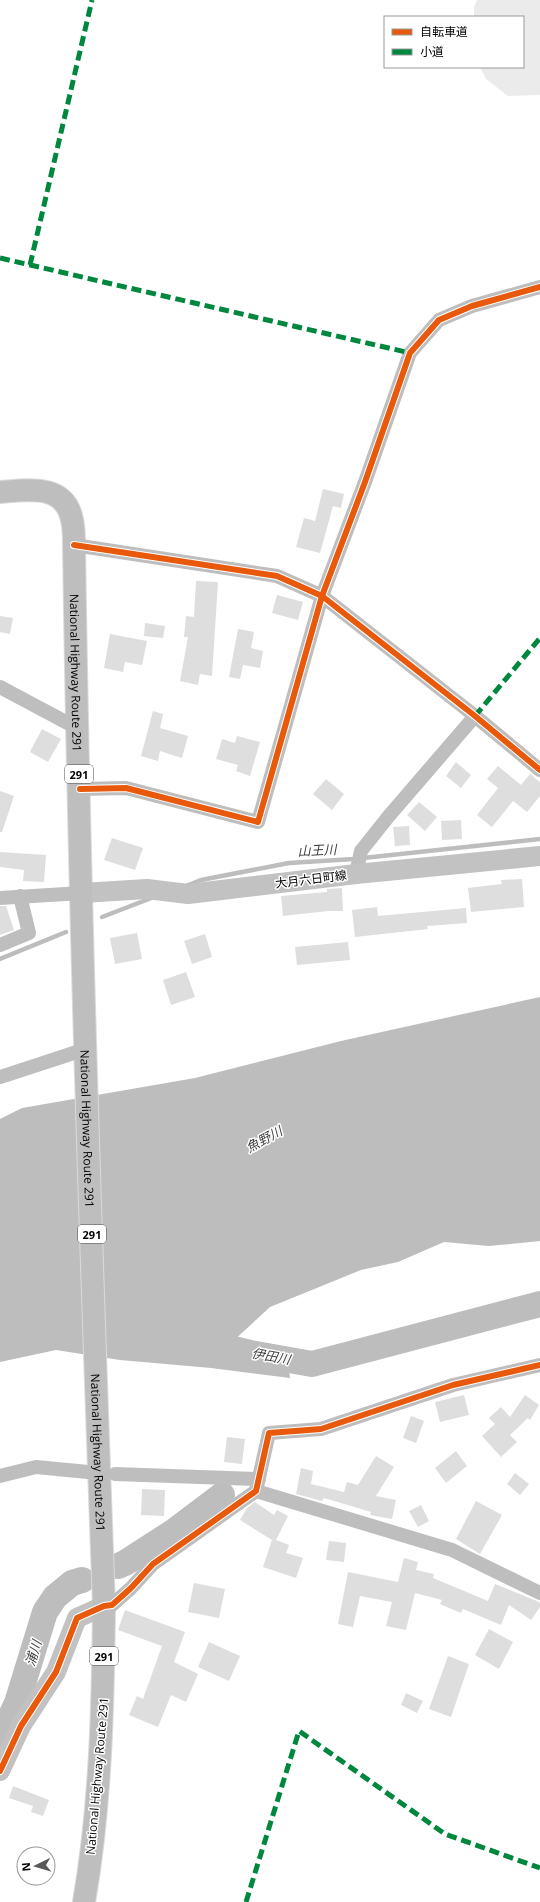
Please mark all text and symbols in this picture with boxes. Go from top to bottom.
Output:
legend [384,16,524,68]
text: 自転車道 [420,23,468,40]
text: 小道 [420,43,444,60]
street label: National Highway Route 291 [66,594,86,752]
road number: 291 [65,765,93,783]
water label: 山王川 [297,840,339,860]
street label: 大月六日町線 [274,866,348,892]
street label: National Highway Route 291 [77,1049,99,1208]
water label: 魚野川 [243,1121,287,1156]
road number: 291 [78,1225,106,1243]
water label: 伊田川 [250,1344,294,1369]
street label: National Highway Route 291 [87,1373,110,1532]
water label: 浦川 [21,1636,46,1668]
road number: 291 [90,1647,118,1665]
street label: National Highway Route 291 [82,1697,112,1855]
north arrow [16,1846,56,1886]
text: N [18,1862,33,1872]

